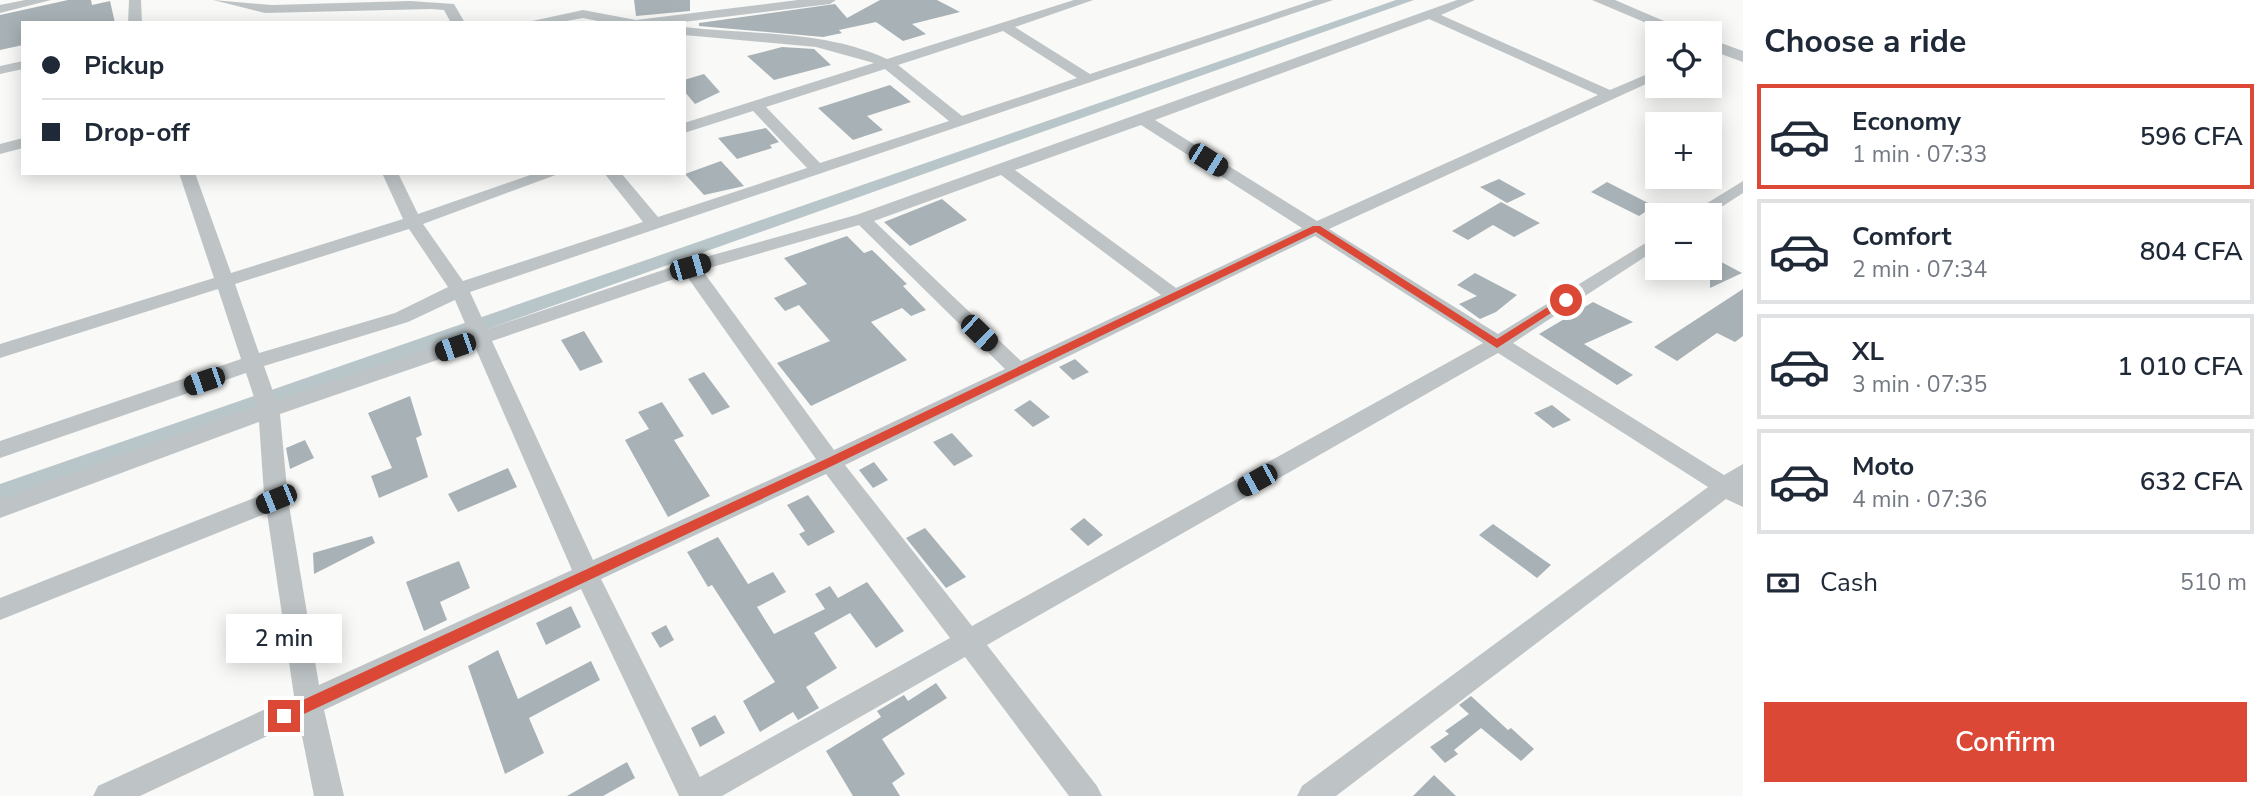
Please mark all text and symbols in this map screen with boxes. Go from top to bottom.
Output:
text: Choose a ride [1764,20,1966,63]
map controls [1645,21,1722,280]
button: locate [1645,21,1722,98]
text: Pickup [84,48,164,83]
text: Economy [1852,104,1961,139]
icon: car [1768,105,1831,168]
button: + [1645,112,1722,189]
text: Drop-off [84,115,190,150]
text: 596 CFA [2140,119,2243,154]
text: 1 min · 07:33 [1852,139,1987,170]
car [1185,140,1232,180]
button: − [1645,203,1722,280]
text: Comfort [1852,219,1952,254]
icon: car [1768,220,1831,283]
text: 804 CFA [2140,234,2243,269]
car [667,251,714,283]
text: 2 min · 07:34 [1852,254,1987,285]
route start [1550,284,1582,316]
car [957,311,1002,355]
car [432,330,479,364]
text: XL [1852,334,1884,369]
icon: car [1768,335,1831,398]
text: 1 010 CFA [2117,349,2243,384]
car [181,364,228,398]
text: 3 min · 07:35 [1852,369,1987,400]
text: Moto [1852,449,1914,484]
icon: car [1768,450,1831,513]
car [1234,461,1281,499]
text: 632 CFA [2140,464,2243,499]
car [253,481,300,517]
text: 4 min · 07:36 [1852,484,1987,515]
icon: cash [1764,564,1802,602]
text: Cash [1820,565,1878,600]
text: 510 m [2180,567,2247,598]
callout: 2 min [226,614,342,664]
text: 2 min [255,623,313,654]
route end [268,700,300,732]
button: Confirm [1764,702,2247,782]

